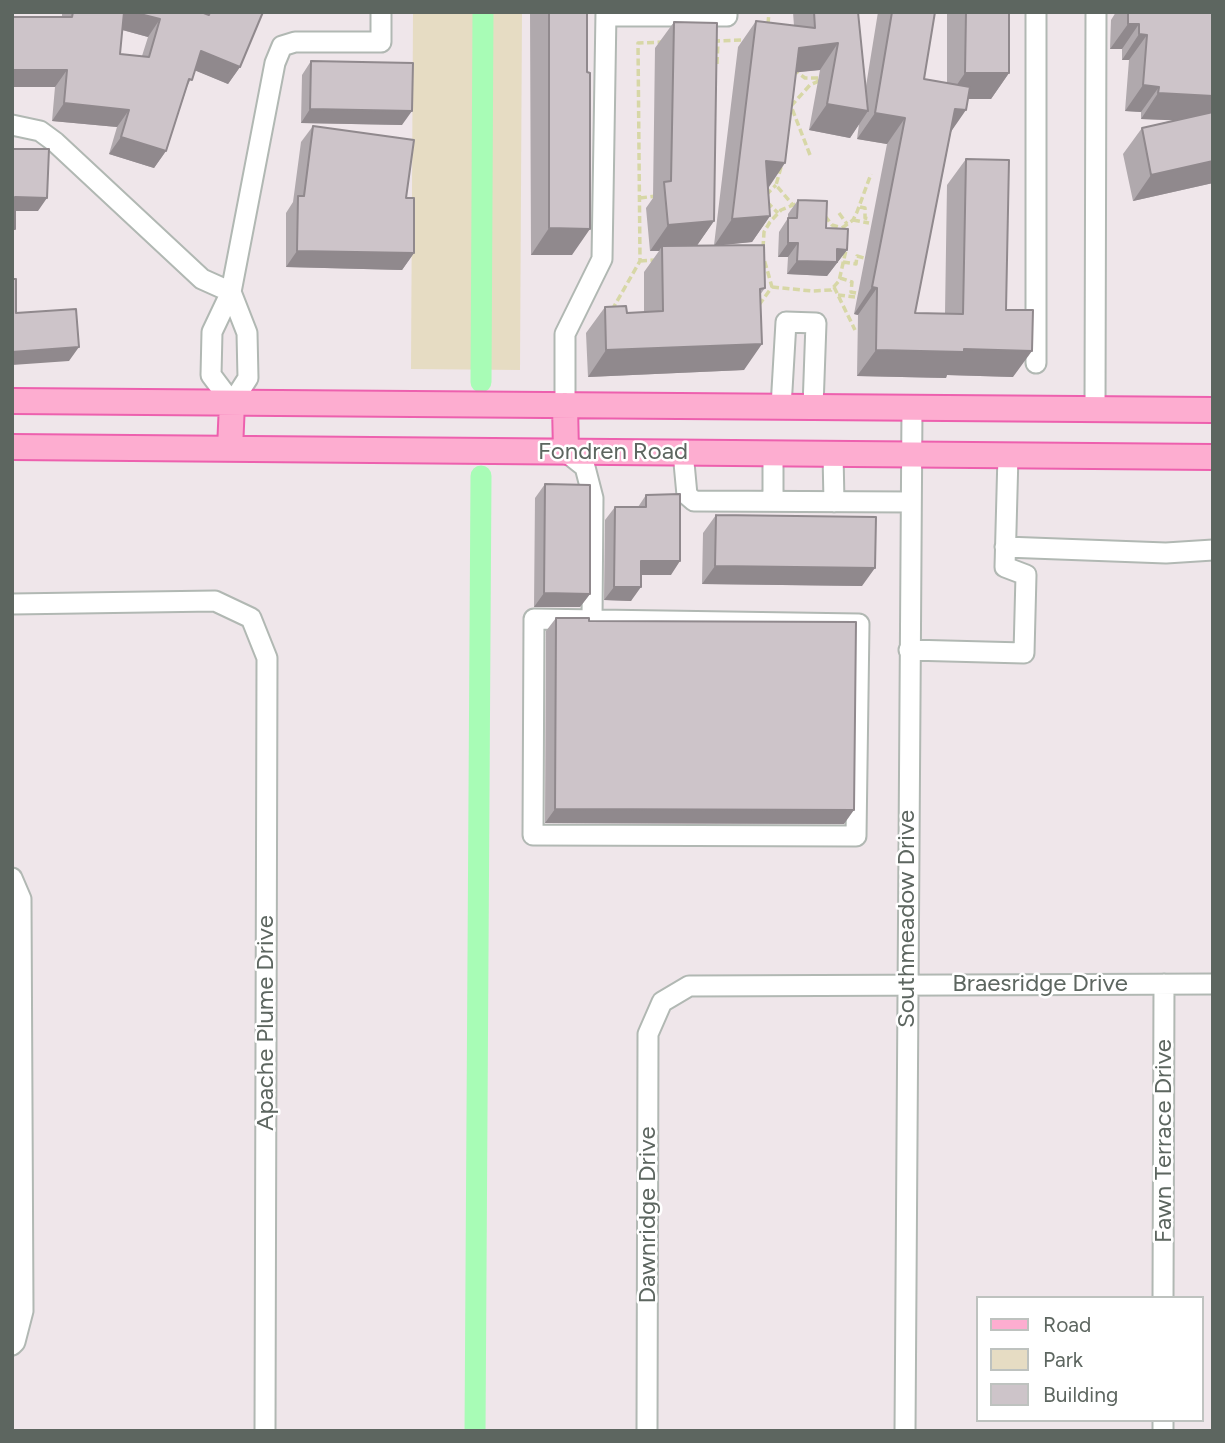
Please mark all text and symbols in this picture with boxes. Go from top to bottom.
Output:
street label: Fondren Road [538,438,688,466]
street label: Southmeadow Drive [893,810,921,1028]
street label: Apache Plume Drive [252,915,280,1131]
street label: Braesridge Drive [952,970,1128,998]
street label: Fawn Terrace Drive [1150,1039,1178,1243]
street label: Dawnridge Drive [634,1126,662,1304]
legend [976,1296,1204,1422]
text: Road [1043,1312,1091,1337]
text: Park [1043,1347,1083,1372]
text: Building [1043,1382,1118,1407]

